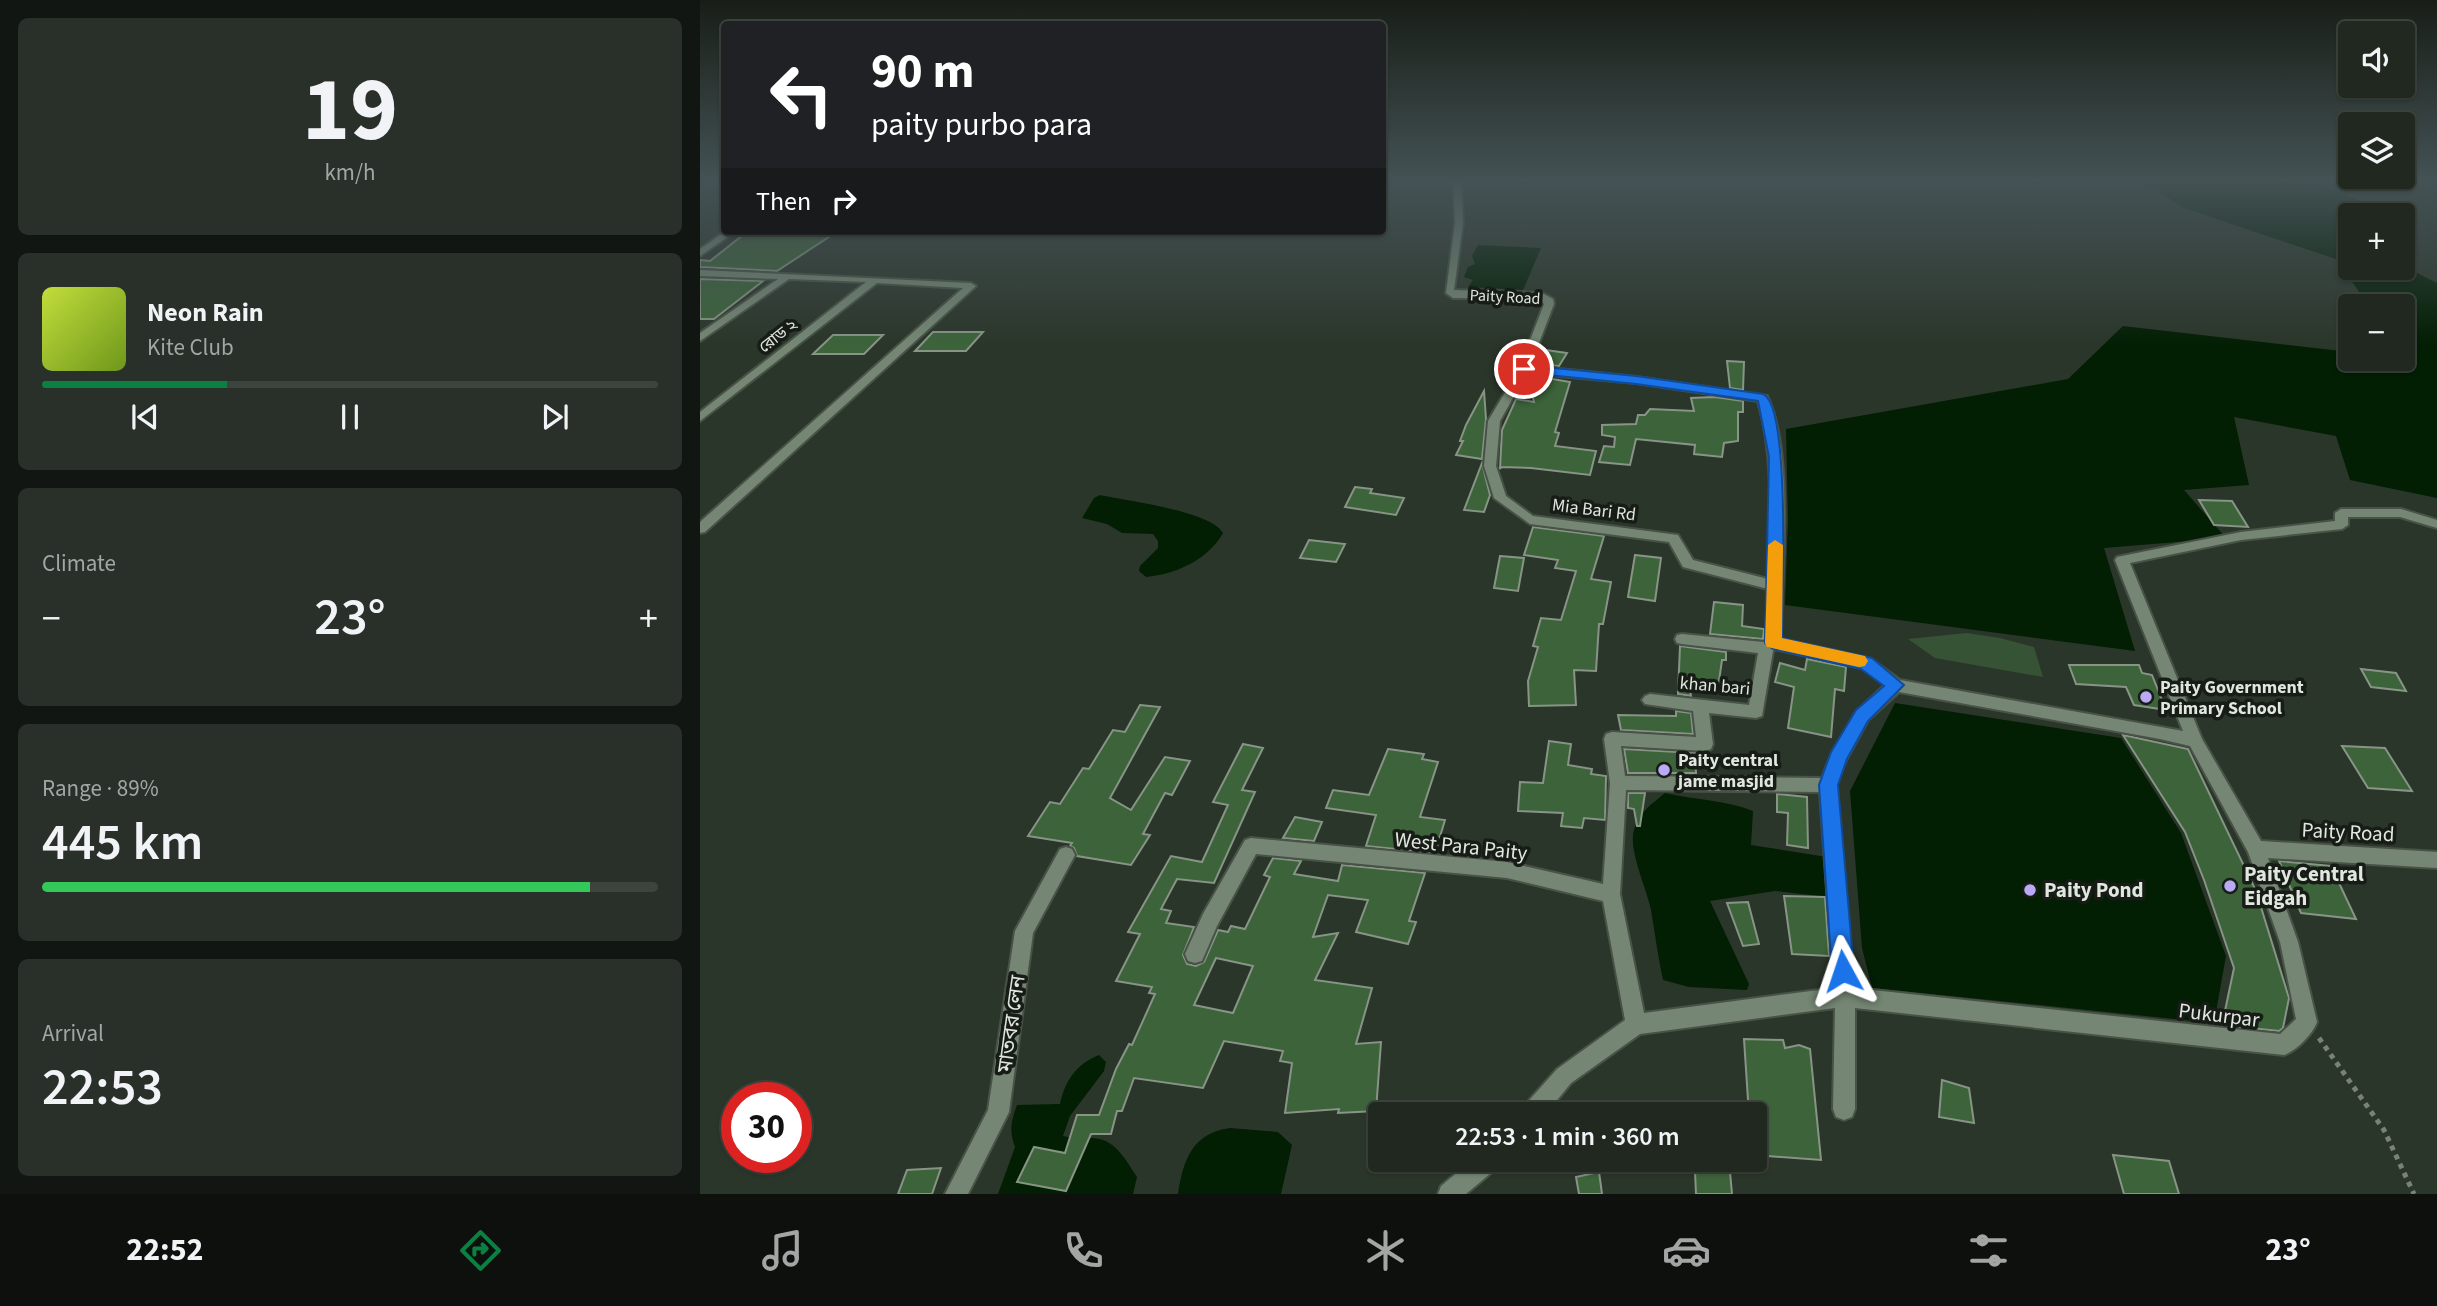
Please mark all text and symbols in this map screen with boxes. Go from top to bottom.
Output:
map controls [2338,21,2415,371]
button: sound [2338,21,2415,98]
text: 90 m [871,37,975,107]
text: 19 [302,46,398,175]
icon: left [756,49,847,140]
text: paity purbo para [871,102,1092,148]
button: layers [2338,112,2415,189]
text: km/h [324,156,376,189]
icon: right [825,182,863,220]
text: Then [756,183,811,220]
button: + [2338,203,2415,280]
street label: Paity Road [1469,284,1541,310]
text: Neon Rain [147,294,264,331]
button: − [2338,294,2415,371]
street label: রোড ২ [754,314,802,358]
text: Kite Club [147,331,234,364]
pin [1494,339,1554,399]
icon: arrive [1505,350,1543,388]
icon: previous [126,398,164,436]
icon: pause [331,398,369,436]
icon: next [536,398,574,436]
street label: Mia Bari Rd [1551,492,1637,528]
text: Climate [42,547,116,580]
text: 23° [314,581,386,655]
text: − [42,592,61,646]
text: + [639,592,658,646]
street label: khan bari [1679,670,1751,702]
place label: Paity Government Primary School [2160,675,2304,721]
marker: Paity Government Primary School [2138,689,2154,705]
place label: Paity central jame masjid [1677,748,1778,794]
marker: Paity central jame masjid [1656,762,1672,778]
text: Range · 89% [42,772,159,805]
text: 445 km [42,806,203,880]
street label: Paity Road [2301,815,2395,849]
street label: West Para Paity [1393,824,1529,868]
place label: Paity Central Eidgah [2244,859,2364,913]
place label: Paity Pond [2044,875,2144,905]
marker: Paity Central Eidgah [2222,878,2238,894]
marker: Paity Pond [2022,882,2038,898]
position arrow [1806,934,1880,1008]
street label: মাতবর লেন [989,973,1033,1076]
street label: Pukurpar [2177,995,2262,1035]
text: Arrival [42,1017,104,1050]
text: 22:53 [42,1051,163,1125]
speed limit sign: 30 [721,1082,812,1173]
text: 22:53 · 1 min · 360 m [1455,1118,1680,1155]
icon: directions [456,1226,505,1275]
icon: music [758,1226,807,1275]
icon: phone [1059,1226,1108,1275]
icon: climate [1361,1226,1410,1275]
icon: car [1662,1226,1711,1275]
icon: filters [1964,1226,2013,1275]
text: 22:52 [126,1227,203,1273]
text: 23° [2265,1227,2311,1273]

